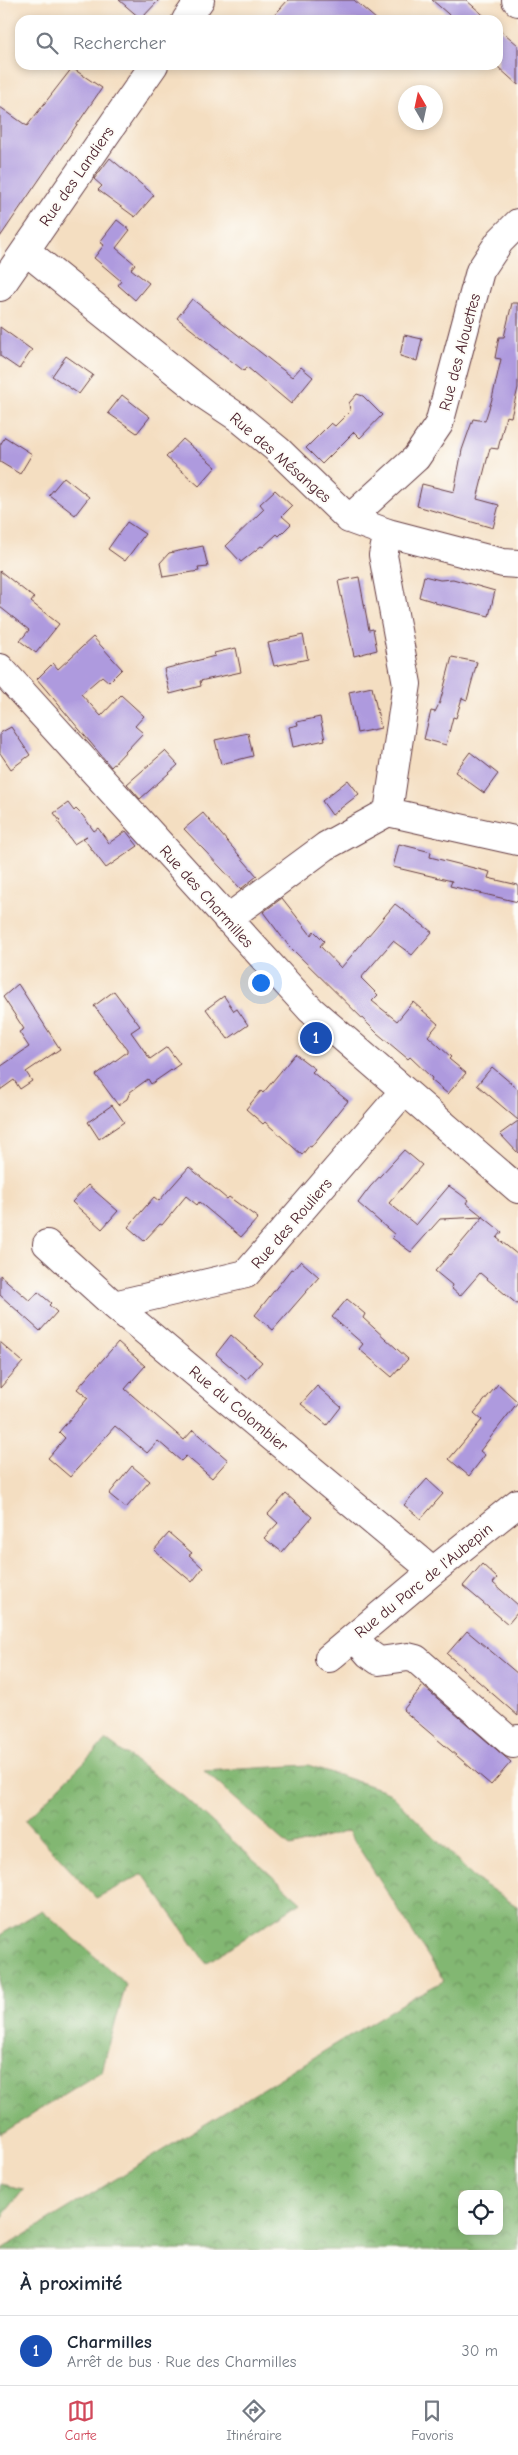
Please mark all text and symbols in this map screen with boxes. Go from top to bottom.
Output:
search box [15,15,503,70]
icon: search [33,29,61,57]
text: Rechercher [73,32,166,54]
north arrow [398,85,443,130]
street label: Rue des Landiers [36,123,118,230]
street label: Rue des Alouettes [436,291,484,413]
street label: Rue des Mésanges [226,409,335,507]
street label: Rue des Charmilles [156,842,257,952]
your location [248,970,274,996]
pin: 1 [300,1019,332,1057]
street label: Rue des Rouliers [248,1175,336,1272]
street label: Rue du Colombier [185,1362,292,1456]
street label: Rue du Parc de l'Aubepin [351,1520,496,1642]
map controls [458,2190,503,2235]
button: locate [458,2190,503,2235]
text: À proximité [20,2271,122,2295]
text: Charmilles [67,2331,152,2353]
text: 1 [33,2342,39,2360]
text: 30 m [462,2342,498,2360]
text: Arrêt de bus · Rue des Charmilles [67,2353,296,2371]
tab: Carte [65,2397,97,2444]
tab: Itinéraire [226,2397,282,2444]
tab: Favoris [411,2397,453,2444]

